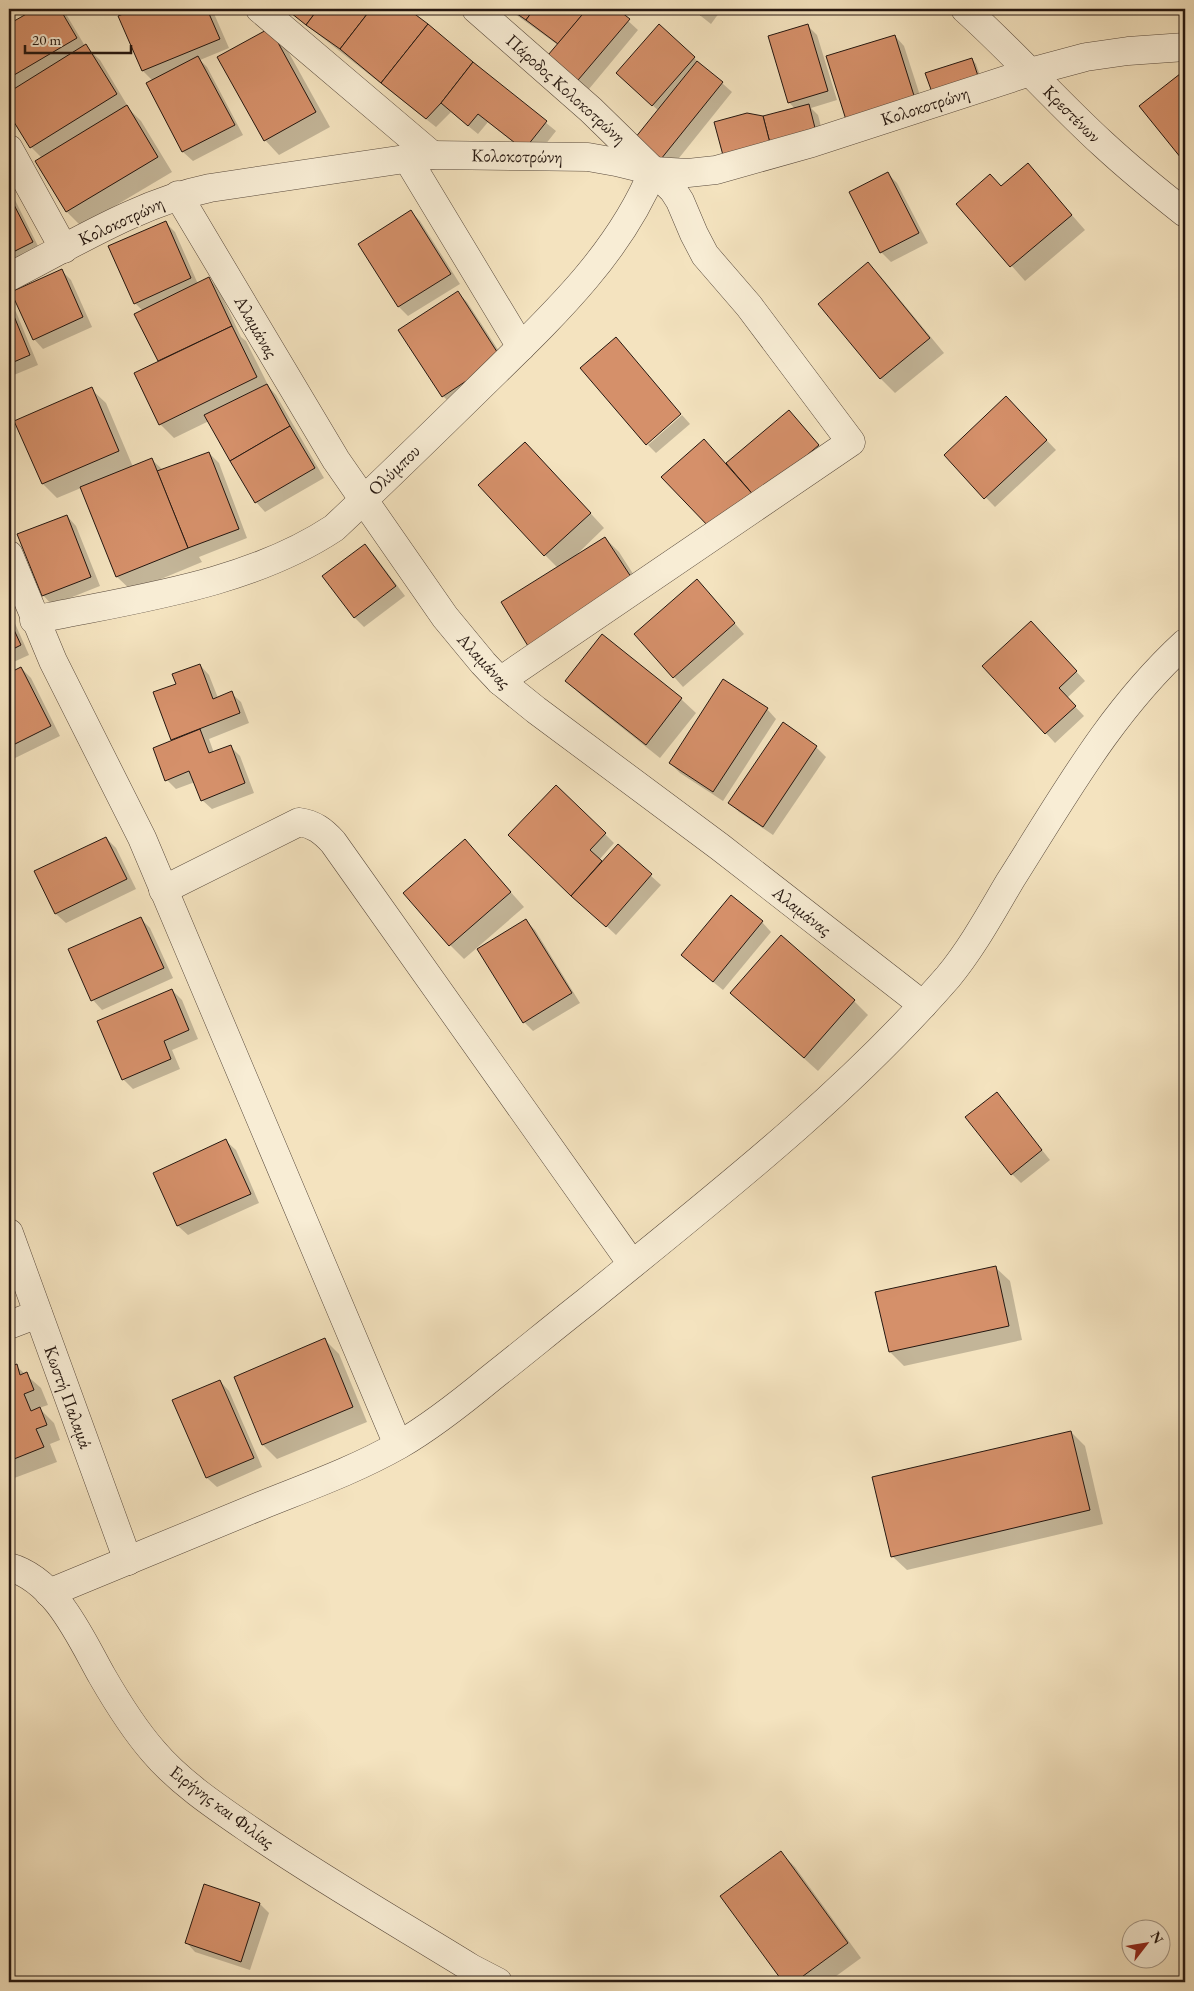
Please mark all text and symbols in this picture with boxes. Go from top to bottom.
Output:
scale bar [25,22,131,54]
street label: Πάροδος Κολοκοτρώνη [501,29,631,149]
text: 20 m [32,30,61,49]
street label: Κολοκοτρώνη [878,80,972,131]
street label: Κρεστένων [1039,80,1106,147]
street label: Κολοκοτρώνη [471,143,563,168]
street label: Κολοκοτρώνη [74,191,167,250]
street label: Αλαμάνας [229,290,284,362]
street label: Ολύμπου [363,439,425,500]
street label: Αλαμάνας [452,627,516,694]
street label: Αλαμάνας [767,880,836,941]
street label: Κωστή Παλαμά [39,1342,98,1452]
street label: Ειρήνης και Φιλίας [165,1760,279,1853]
north arrow [1122,1918,1172,1968]
text: N [1147,1928,1168,1947]

